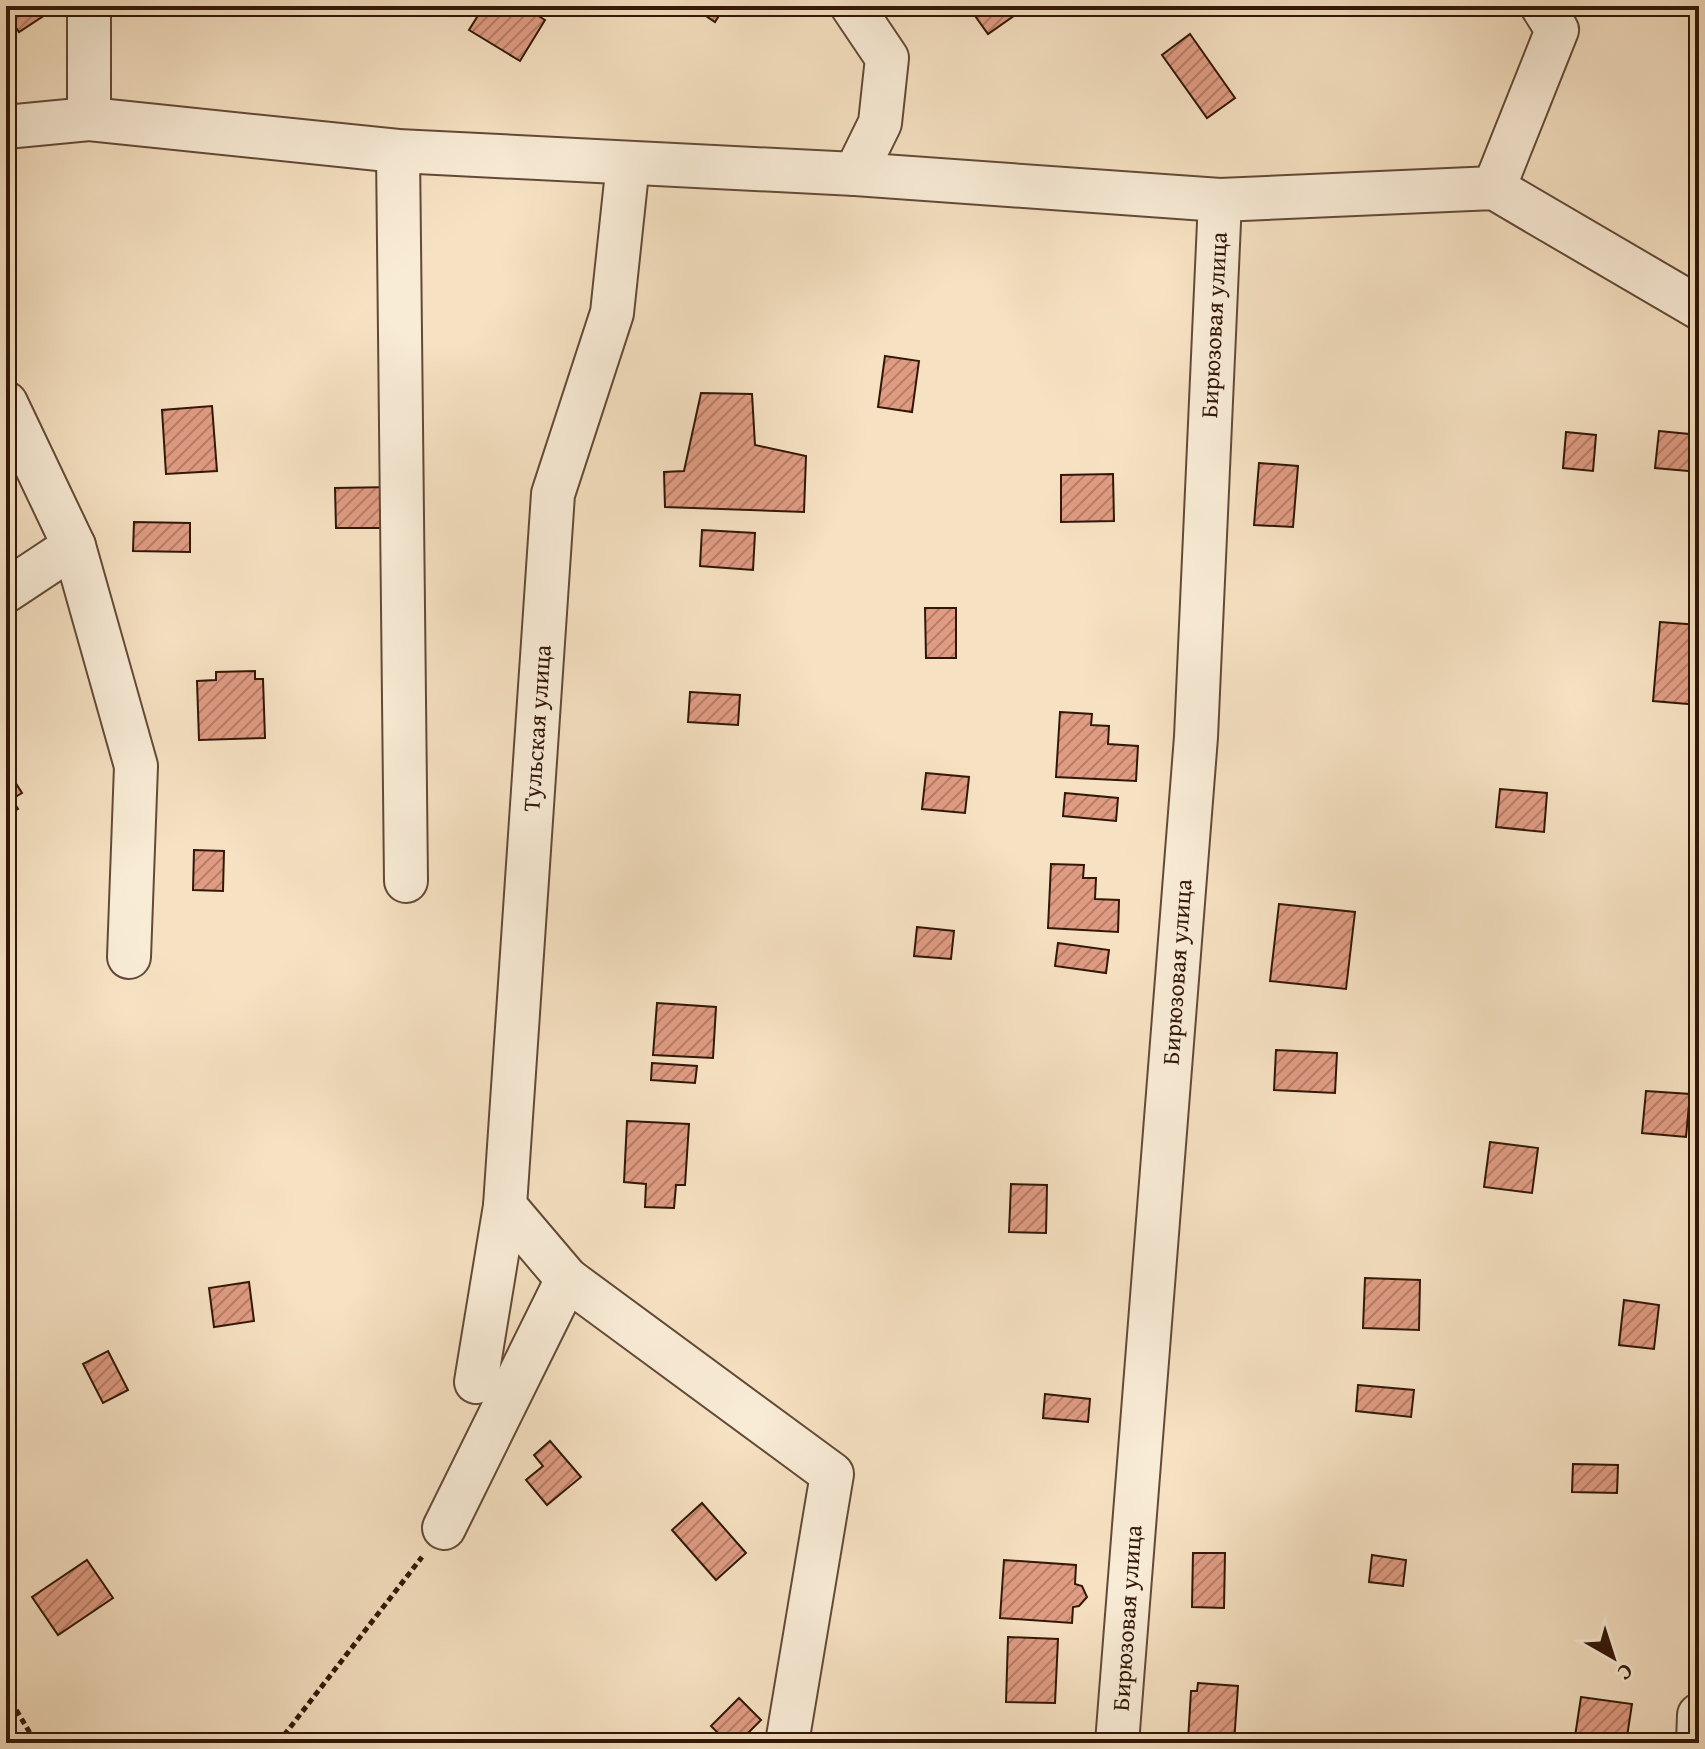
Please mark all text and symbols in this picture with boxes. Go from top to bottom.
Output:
street label: Бирюзовая улица [1191,231,1236,419]
street label: Тульская улица [513,643,560,813]
street label: Бирюзовая улица [1153,877,1200,1066]
street label: Бирюзовая улица [1103,1523,1150,1712]
north arrow [1573,1617,1653,1697]
text: С [1611,1656,1640,1689]

